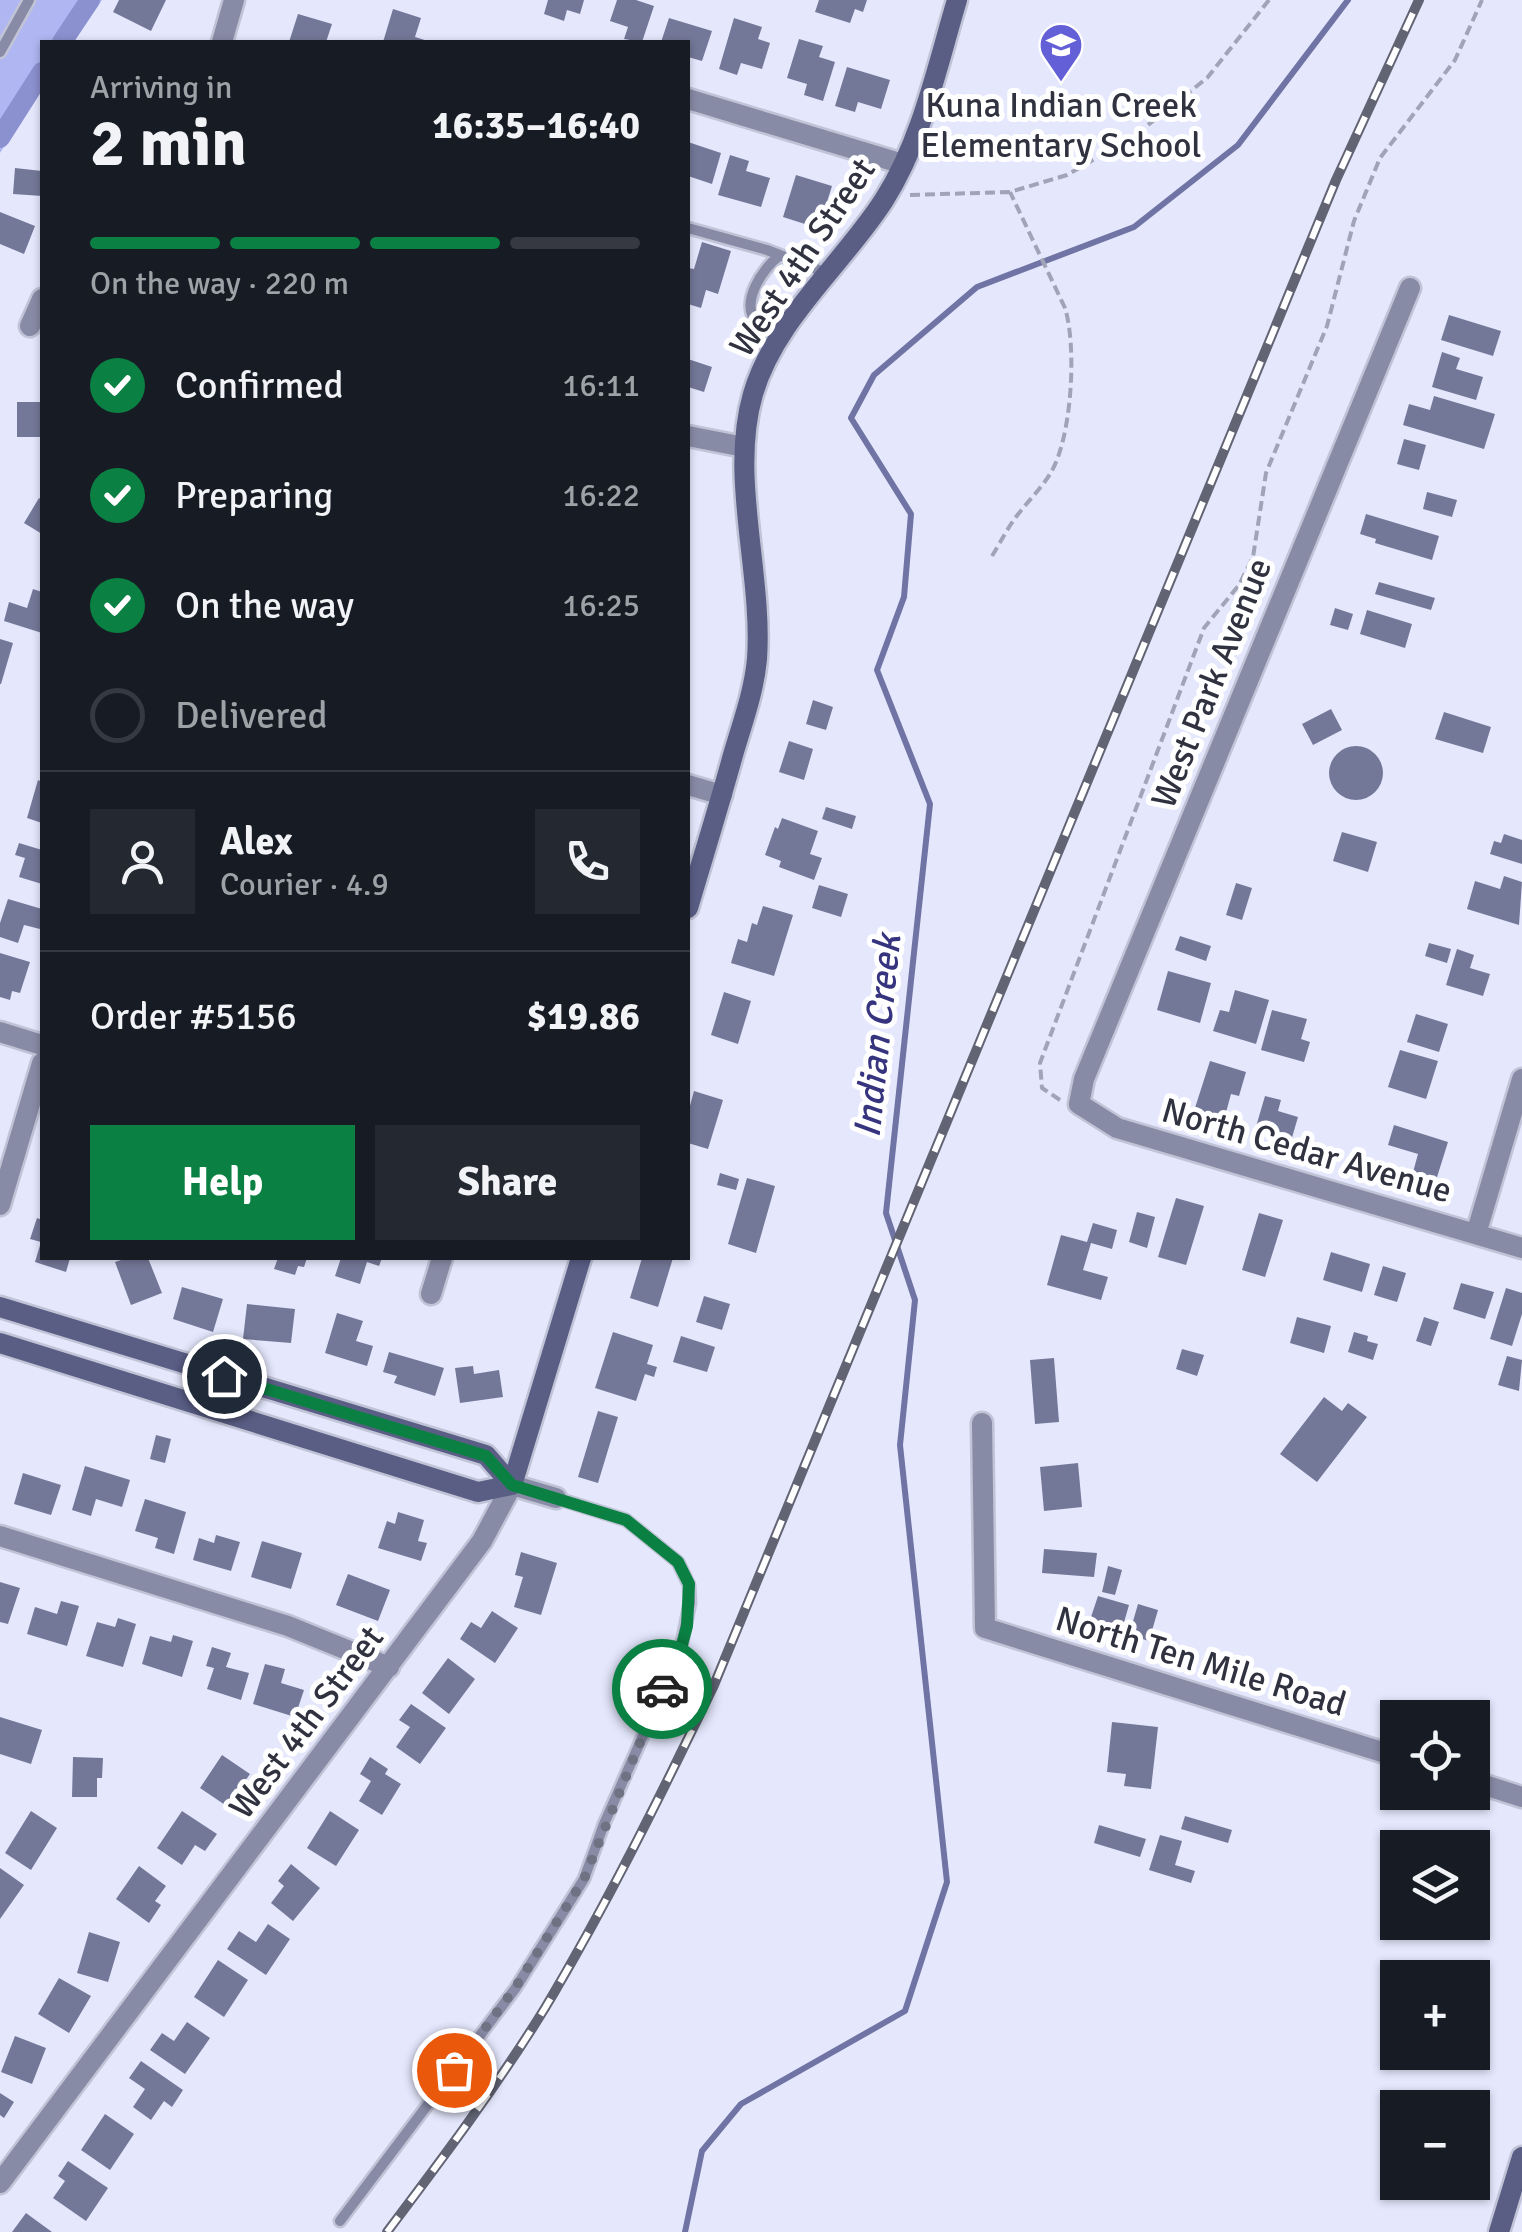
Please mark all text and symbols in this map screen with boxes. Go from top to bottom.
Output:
school or university icon: Kuna Indian Creek Elementary School [1038,22,1084,83]
text: Arriving in [90,68,232,107]
place label: Kuna Indian Creek Elementary School [920,84,1202,167]
text: 16:35–16:40 [432,102,640,149]
text: 2 min [90,104,247,184]
street label: West 4th Street [720,150,885,365]
text: On the way · 220 m [90,264,349,303]
icon: check [90,358,145,413]
text: Confirmed [175,362,344,409]
text: 16:11 [562,366,640,405]
icon: check [90,468,145,523]
text: Preparing [175,472,333,519]
text: 16:22 [562,476,640,515]
street label: West Park Avenue [1142,552,1281,814]
icon: check [90,578,145,633]
text: On the way [175,582,354,629]
text: 16:25 [562,586,640,625]
text: Delivered [175,692,328,739]
button: person [90,809,195,914]
button: phone [535,809,640,914]
text: Alex [220,818,293,865]
text: Courier · 4.9 [220,865,389,904]
water label: Indian Creek [843,929,912,1140]
text: Order #5156 [90,993,297,1040]
text: $19.86 [527,993,640,1040]
street label: North Cedar Avenue [1157,1089,1457,1212]
button: Help [90,1125,355,1240]
button: Share [375,1125,640,1240]
pin [182,1334,267,1419]
icon: home [197,1349,252,1404]
street label: North Ten Mile Road [1051,1597,1351,1726]
street label: West 4th Street [220,1617,393,1827]
courier [612,1639,712,1739]
icon: car [635,1662,690,1717]
map controls [1380,1700,1490,2200]
button: locate [1380,1700,1490,1810]
button: layers [1380,1830,1490,1940]
button: + [1380,1960,1490,2070]
pin [412,2028,497,2113]
icon: bag [427,2043,482,2098]
button: − [1380,2090,1490,2200]

